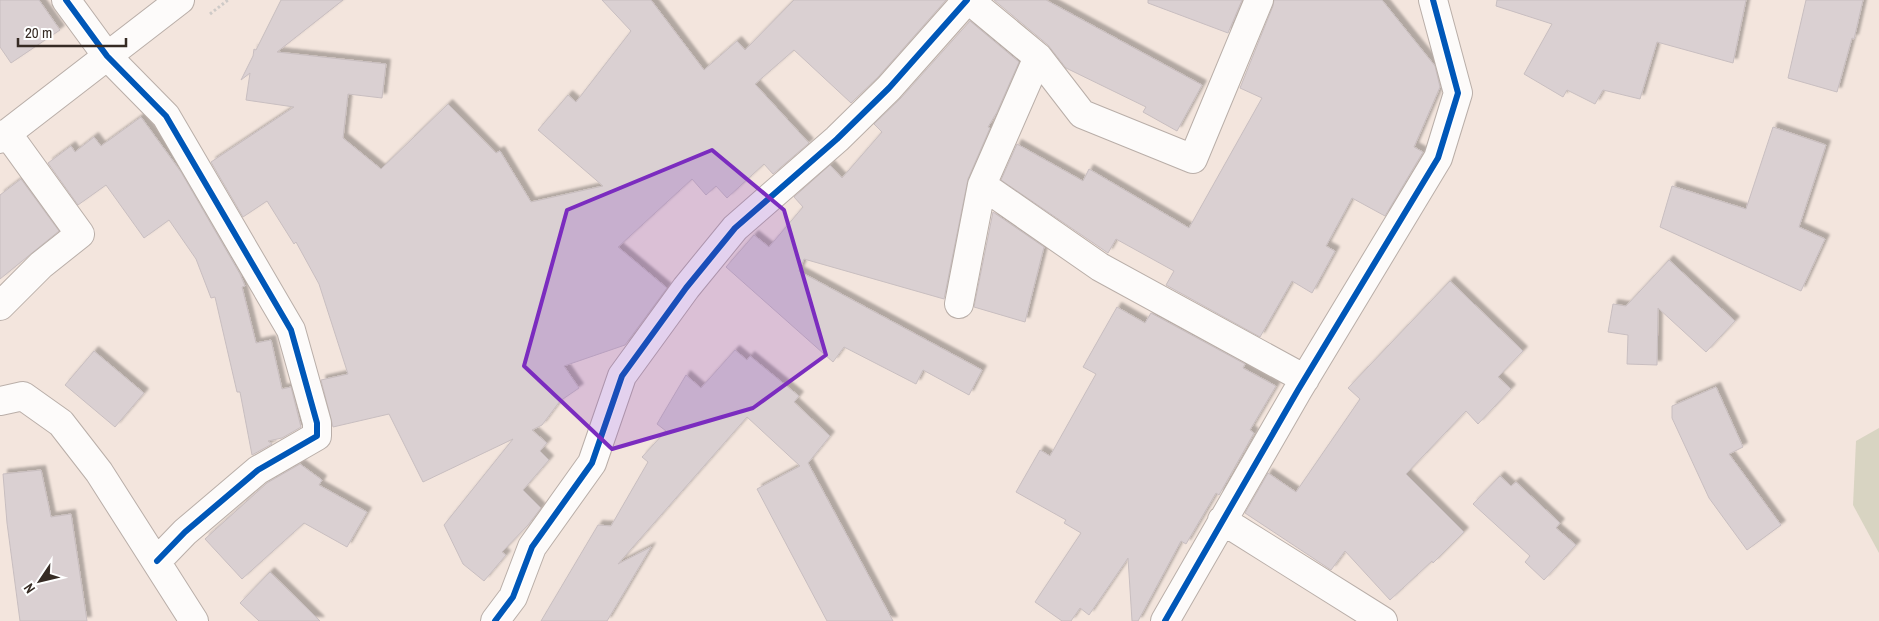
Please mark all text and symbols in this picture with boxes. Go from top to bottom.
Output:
scale bar [18,15,125,47]
text: 20 m [25,22,52,43]
north arrow [15,556,65,606]
text: N [20,580,39,597]

